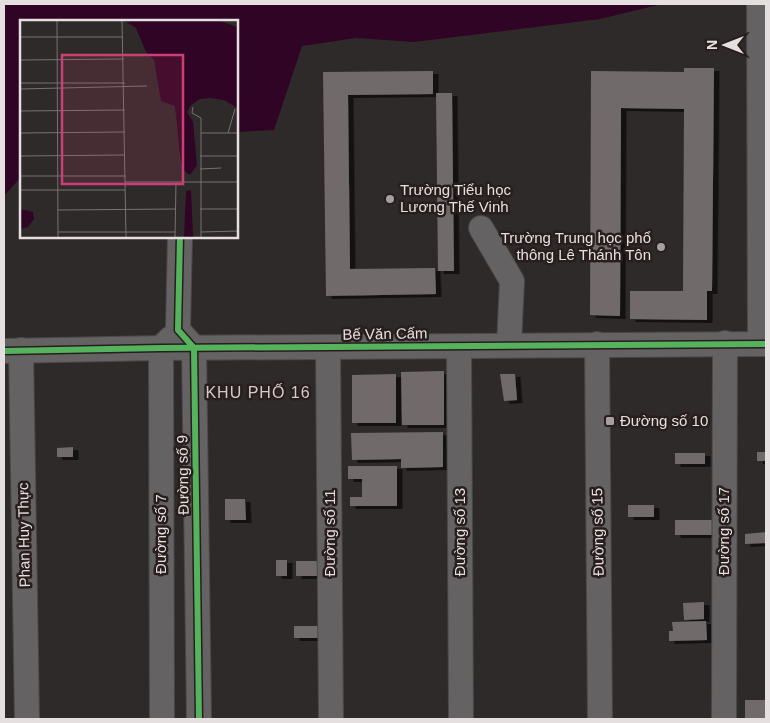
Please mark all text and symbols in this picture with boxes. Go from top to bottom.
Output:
inset map [20,20,238,238]
north arrow [700,20,750,70]
text: N [704,40,720,50]
place label: Trường Tiểu học Lương Thế Vinh [400,181,512,215]
marker: Trường Tiểu học Lương Thế Vinh [384,193,396,205]
place label: Trường Trung học phổ thông Lê Thánh Tôn [501,229,651,263]
marker: Trường Trung học phổ thông Lê Thánh Tôn [655,241,667,253]
street label: Bế Văn Cấm [342,324,428,343]
district label: KHU PHỐ 16 [205,382,311,401]
place label: Đường số 10 [620,412,708,429]
marker: Đường số 10 [604,415,616,427]
street label: Đường số 9 [173,435,192,515]
street label: Phan Huy Thực [14,482,33,588]
street label: Đường số 17 [715,487,732,575]
street label: Đường số 13 [451,488,468,576]
street label: Đường số 15 [588,488,607,576]
street label: Đường số 11 [321,489,338,577]
street label: Đường số 7 [152,494,169,574]

